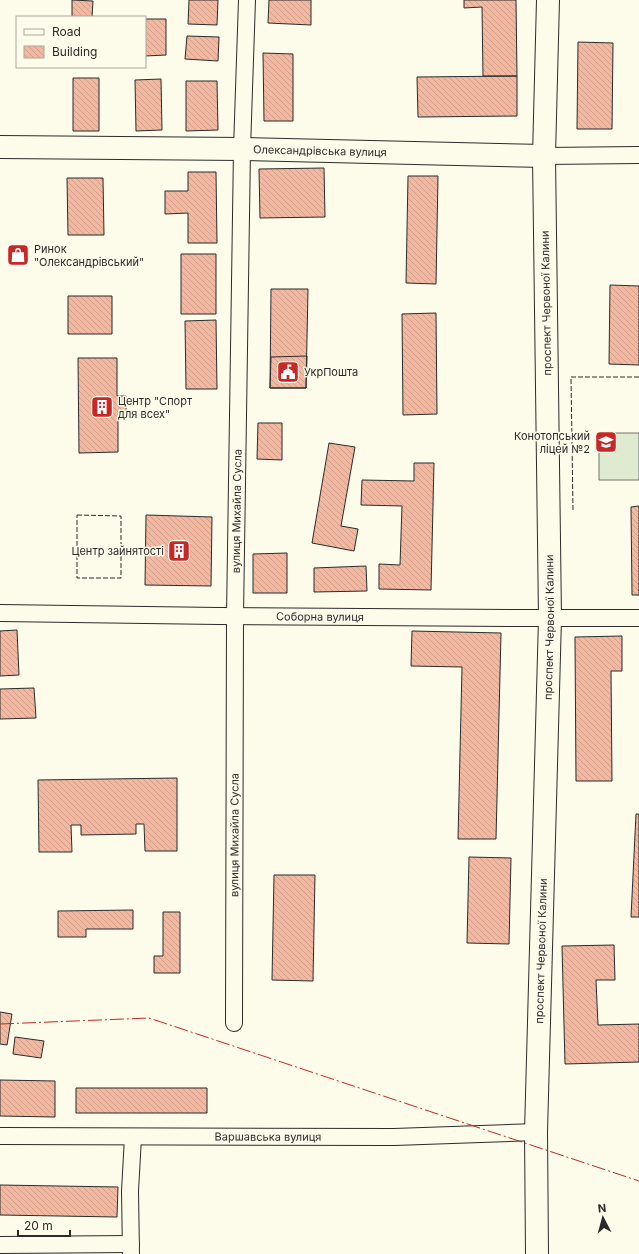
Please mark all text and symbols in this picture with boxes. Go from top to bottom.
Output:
legend [16,16,146,68]
text: Road [52,24,81,39]
text: Building [52,44,97,59]
street label: Олександрівська вулиця [253,142,387,159]
street label: проспект Червоної Калини [538,230,554,376]
shop icon: Ринок "Олександрівський" [5,242,31,268]
place label: Ринок "Олександрівський" [34,242,144,269]
public building icon: УкрПошта [275,359,301,385]
place label: УкрПошта [304,365,358,379]
building icon: Центр "Спорт для всех" [89,394,115,420]
place label: Центр "Спорт для всех" [118,394,193,421]
place label: Конотопський ліцей №2 [514,429,590,456]
school or university icon: Конотопський ліцей №2 [593,429,619,455]
street label: вулиця Михайла Сусла [229,449,245,573]
building icon: Центр зайнятості [166,538,192,564]
place label: Центр зайнятості [72,544,164,558]
street label: проспект Червоної Калини [541,554,557,700]
street label: Соборна вулиця [276,609,364,624]
street label: вулиця Михайла Сусла [227,773,242,897]
street label: проспект Червоної Калини [532,878,550,1024]
street label: Варшавська вулиця [215,1130,321,1144]
north arrow [583,1198,623,1238]
text: N [597,1201,607,1215]
scale bar [18,1212,70,1238]
text: 20 m [24,1218,53,1233]

